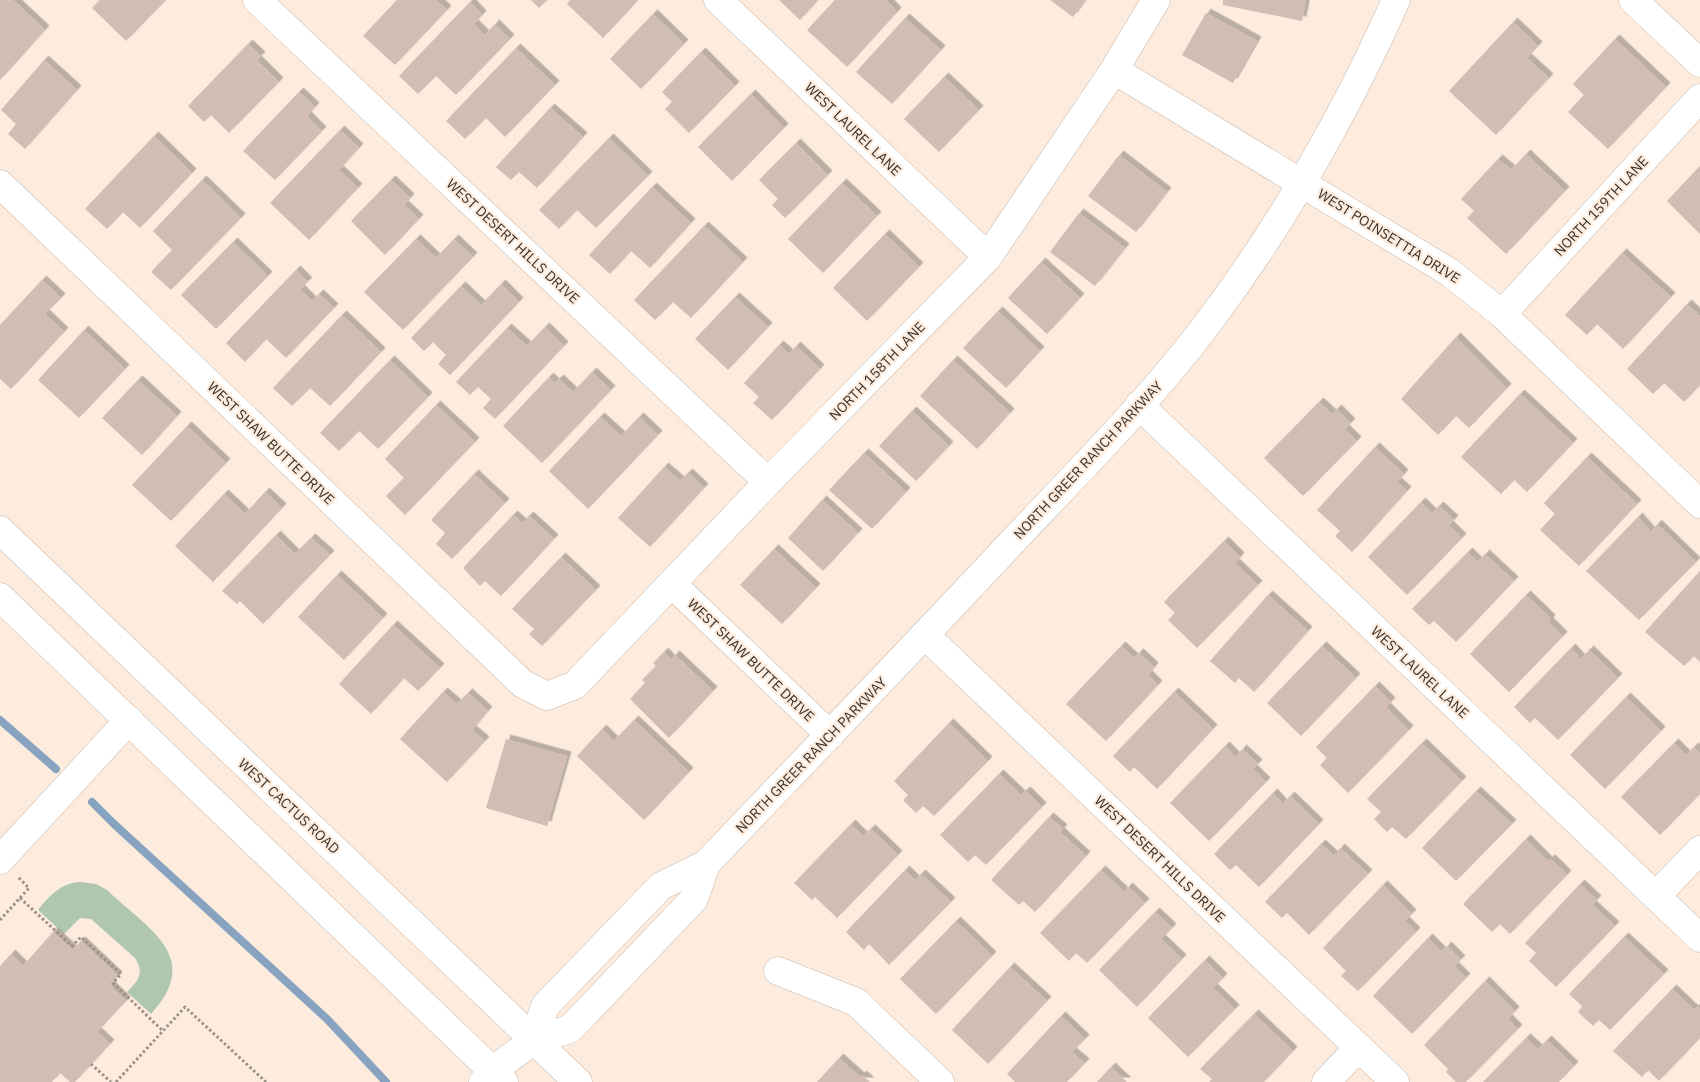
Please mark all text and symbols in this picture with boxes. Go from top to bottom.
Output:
street label: WEST LAUREL LANE [801,78,905,180]
street label: NORTH 159TH LANE [1550,152,1652,260]
street label: WEST DESERT HILLS DRIVE [443,175,583,307]
street label: WEST POINSETTIA DRIVE [1314,185,1464,287]
street label: NORTH 158TH LANE [825,318,929,424]
street label: NORTH GREER RANCH PARKWAY [1010,377,1167,543]
street label: WEST SHAW BUTTE DRIVE [204,378,338,508]
street label: WEST SHAW BUTTE DRIVE [684,595,818,725]
street label: WEST LAUREL LANE [1367,622,1473,722]
street label: NORTH GREER RANCH PARKWAY [732,673,891,837]
street label: WEST CACTUS ROAD [235,754,343,858]
street label: WEST DESERT HILLS DRIVE [1091,792,1229,926]

